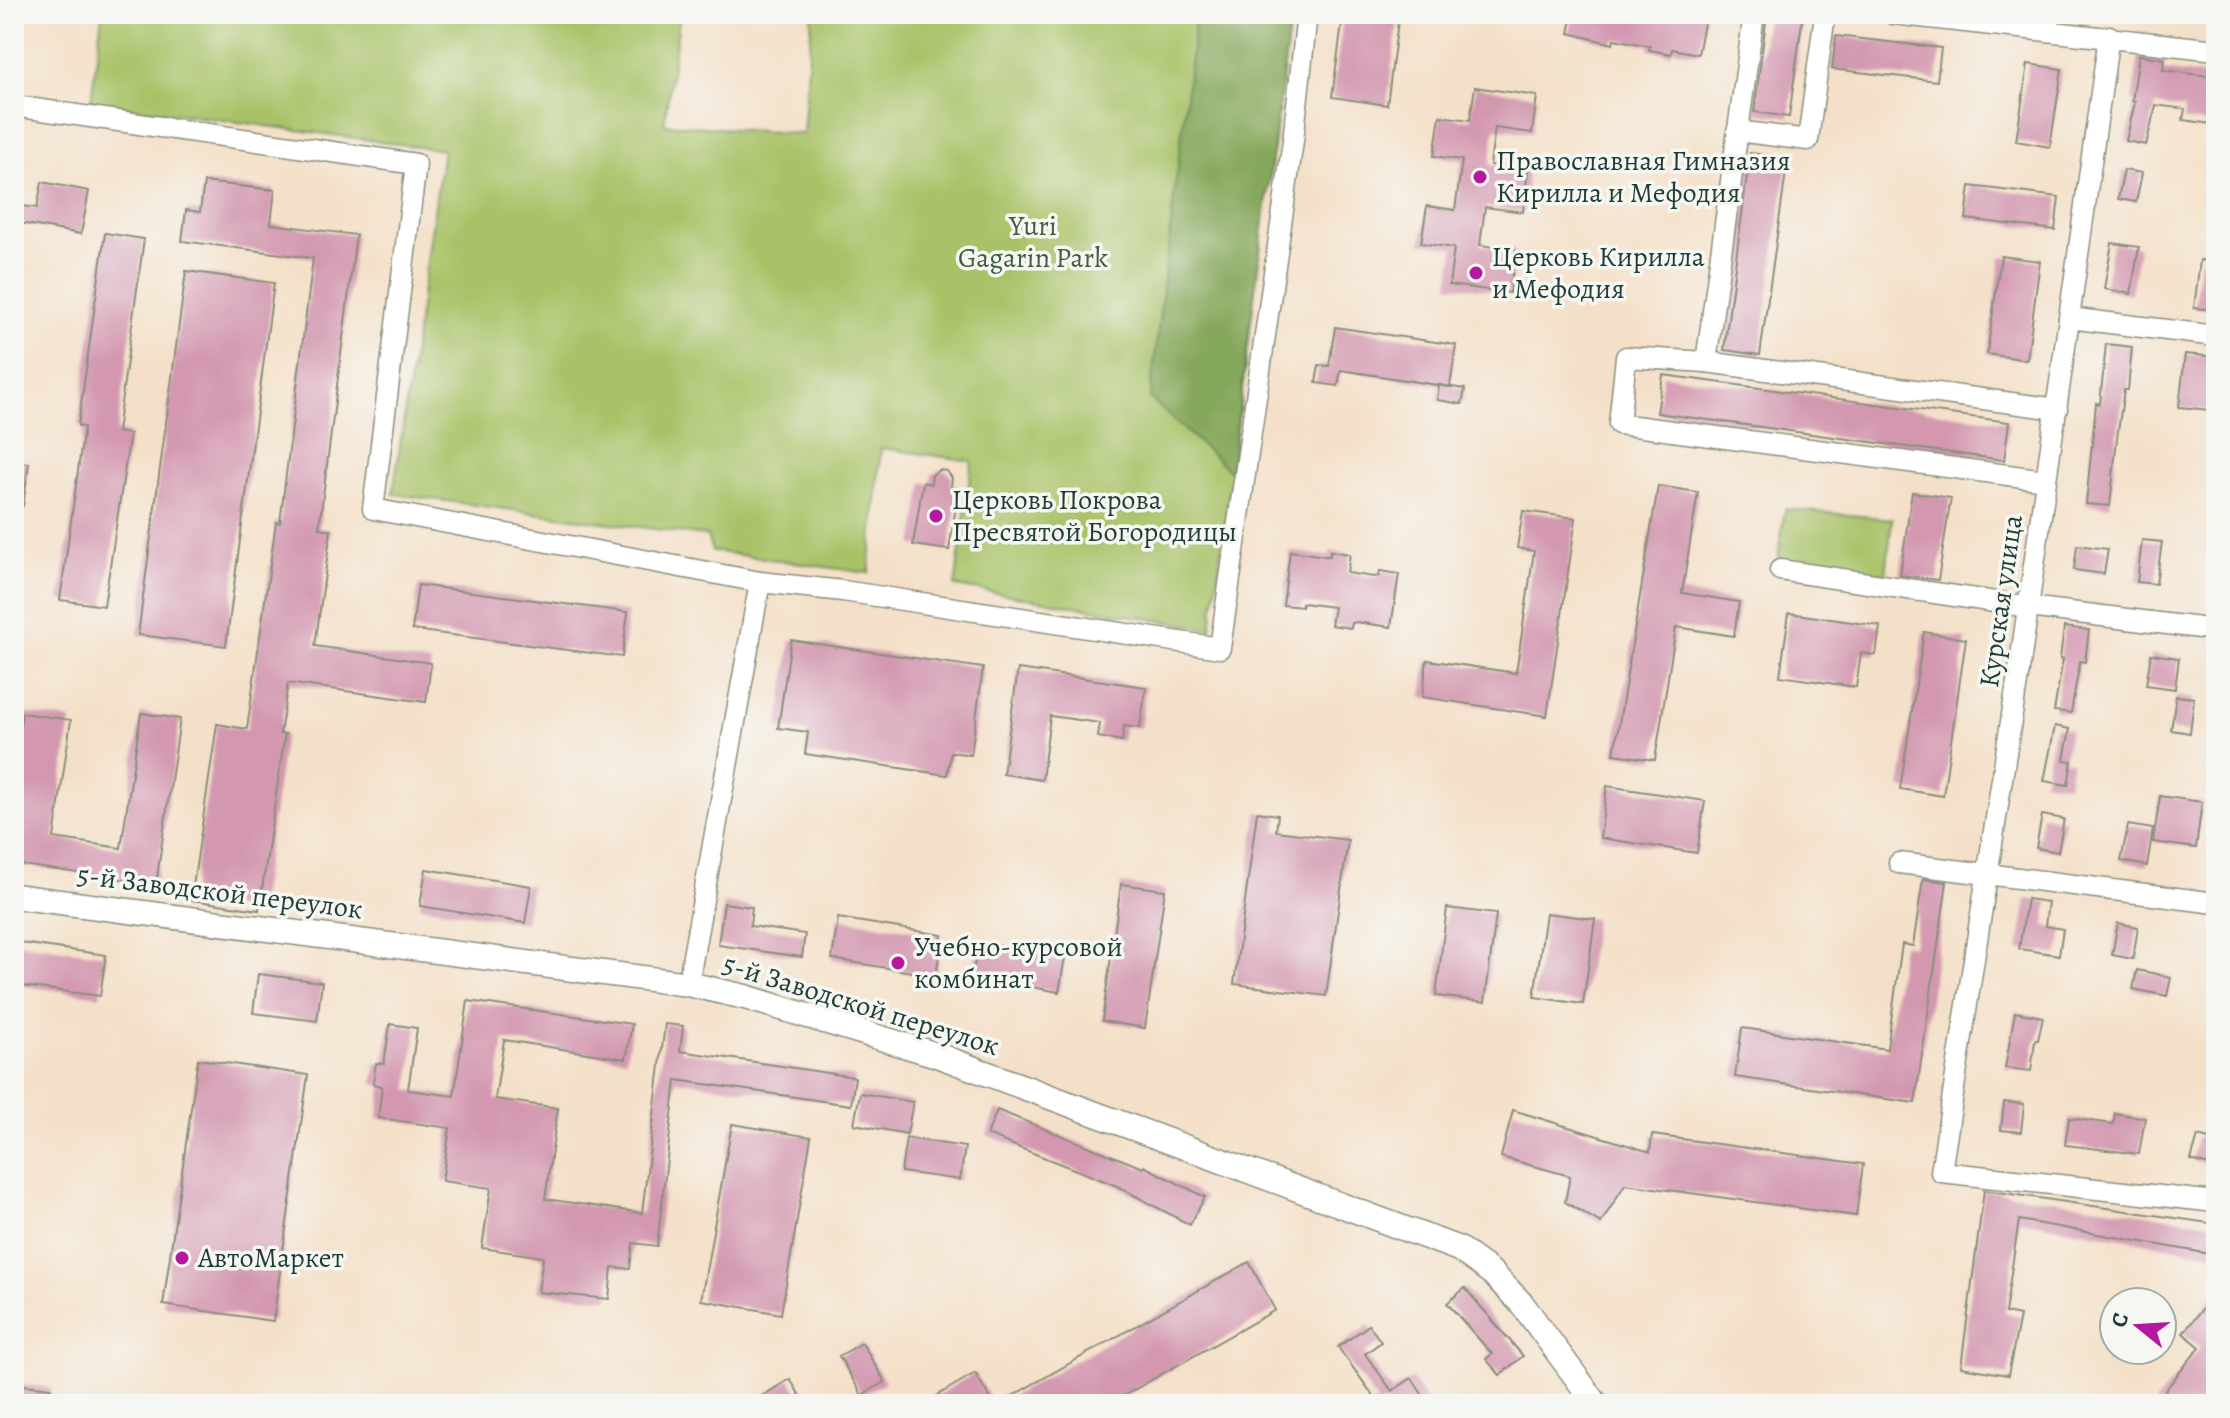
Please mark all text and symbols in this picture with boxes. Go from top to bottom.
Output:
place label: Православная Гимназия Кирилла и Мефодия [1496,142,1791,212]
marker: Православная Гимназия Кирилла и Мефодия [1471,168,1489,186]
park label: Yuri Gagarin Park [958,207,1108,277]
place label: Церковь Кирилла и Мефодия [1492,238,1705,308]
marker: Церковь Кирилла и Мефодия [1467,264,1485,282]
place label: Церковь Покрова Пресвятой Богородицы [952,481,1237,551]
marker: Церковь Покрова Пресвятой Богородицы [927,507,945,525]
street label: Курская улица [1970,512,2032,690]
street label: 5-й Заводской переулок [75,856,365,928]
place label: Учебно-курсовой комбинат [914,928,1123,998]
street label: 5-й Заводской переулок [718,945,1004,1065]
marker: Учебно-курсовой комбинат [889,954,907,972]
place label: АвтоМаркет [197,1239,344,1277]
marker: АвтоМаркет [173,1249,191,1267]
north arrow [2098,1286,2178,1366]
text: С [2104,1309,2136,1331]

